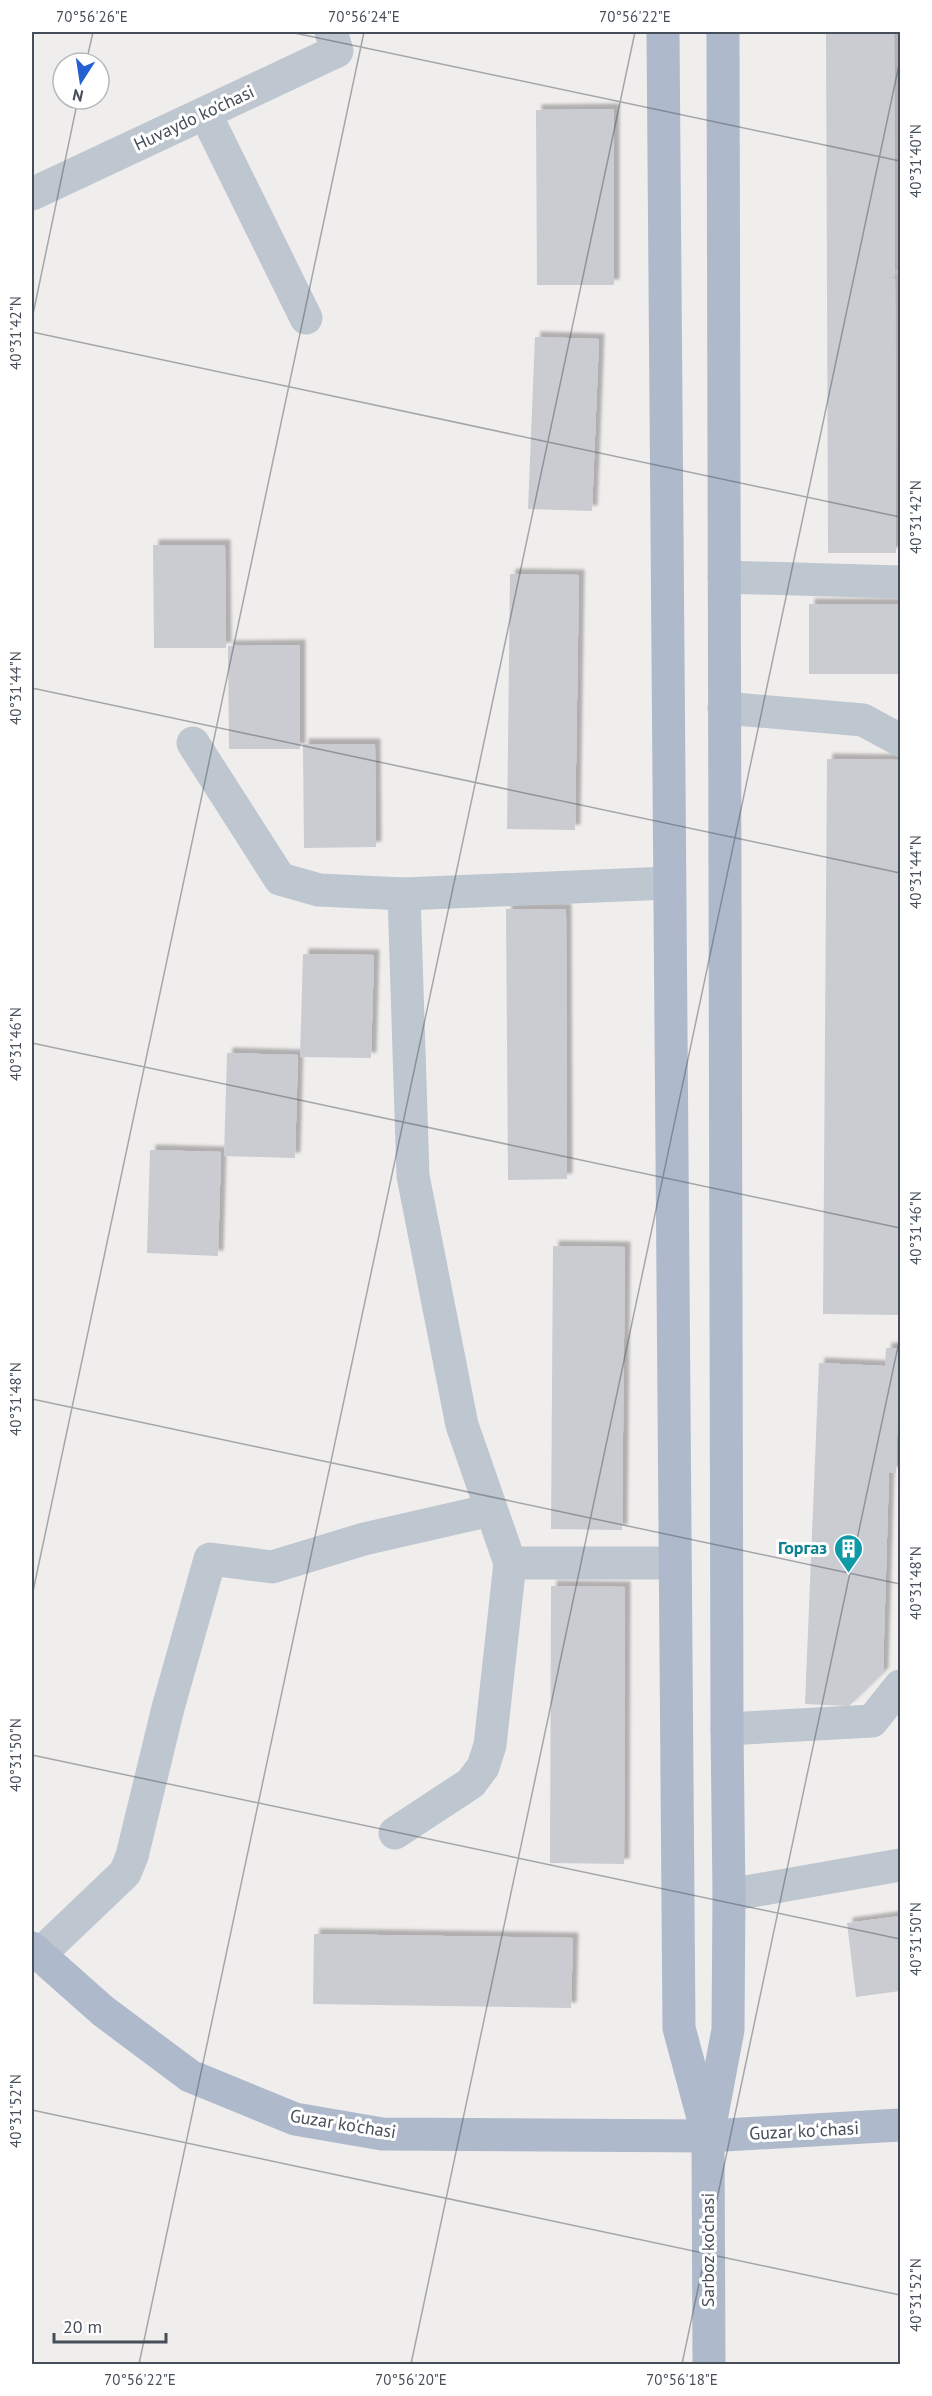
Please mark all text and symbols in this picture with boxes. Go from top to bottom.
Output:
text: 70°56'26"E [56,7,128,26]
text: 70°56'24"E [328,7,400,26]
text: 70°56'22"E [599,7,671,26]
north arrow [51,51,111,111]
street label: Huvaydo ko'chasi [130,80,258,156]
text: N [71,85,85,107]
text: 40°31'40"N [906,124,925,198]
text: 40°31'42"N [6,296,25,370]
text: 40°31'42"N [906,480,925,554]
text: 40°31'44"N [6,651,25,725]
text: 40°31'44"N [906,835,925,909]
text: 40°31'46"N [6,1007,25,1081]
text: 40°31'46"N [906,1191,925,1265]
text: 40°31'48"N [6,1362,25,1436]
building icon: Горгаз [832,1532,864,1574]
place label: Горгаз [778,1536,827,1559]
text: 40°31'48"N [906,1546,925,1620]
text: 40°31'50"N [6,1718,25,1792]
text: 40°31'50"N [906,1902,925,1976]
text: 40°31'52"N [6,2074,25,2148]
street label: Guzar ko'chasi [288,2104,398,2143]
street label: Guzar koʻchasi [748,2116,859,2145]
street label: Sarboz ko'chasi [696,2193,719,2307]
text: 40°31'52"N [906,2258,925,2332]
scale bar [54,2306,166,2344]
text: 20 m [63,2315,102,2338]
text: 70°56'22"E [104,2370,176,2389]
text: 70°56'20"E [375,2370,447,2389]
text: 70°56'18"E [646,2370,718,2389]

